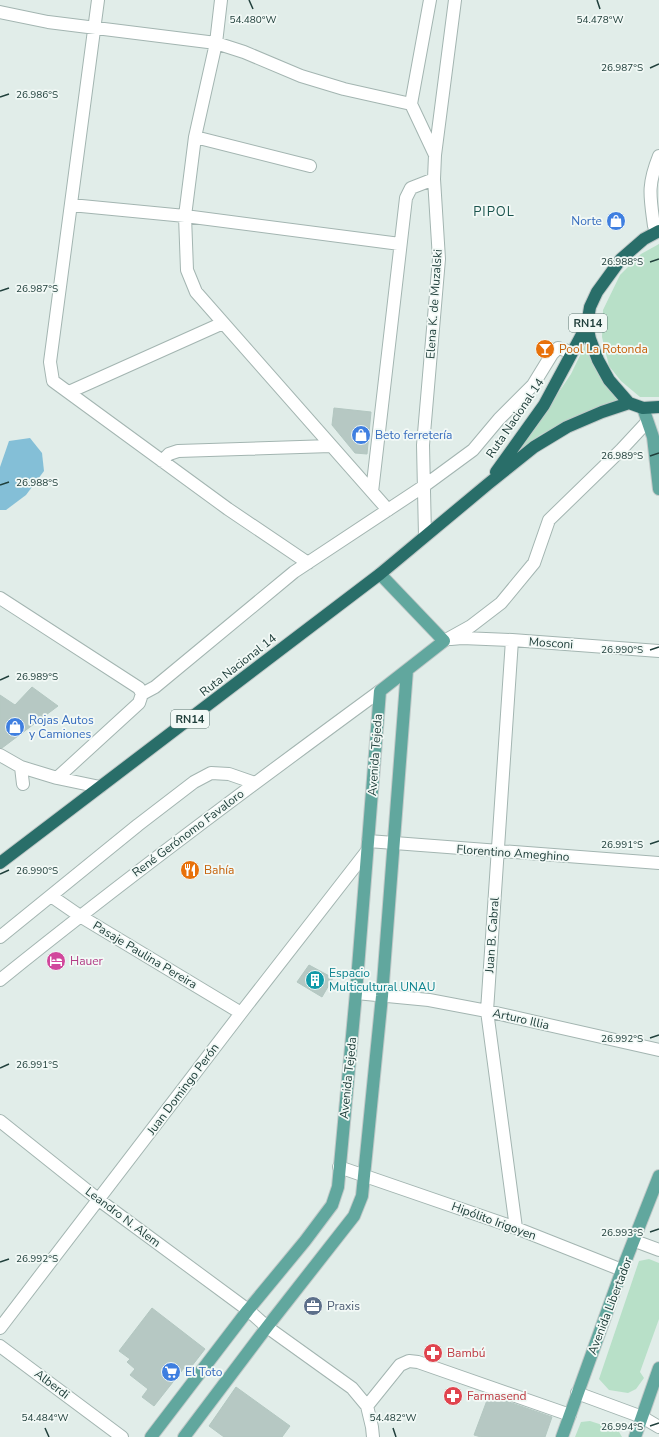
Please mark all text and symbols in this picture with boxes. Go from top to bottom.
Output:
text: 54.480°W [229,13,277,27]
text: 54.478°W [576,13,624,27]
text: 26.987°S [601,61,643,75]
text: 26.986°S [16,88,58,102]
district label: PIPOL [473,203,515,221]
shop icon: Norte [605,210,627,232]
place label: Norte [571,213,602,229]
street label: Elena K. de Muzalski [422,249,446,359]
text: 26.988°S [601,255,643,269]
text: 26.987°S [16,282,58,296]
road number: RN14 [569,314,607,332]
bar icon: Pool La Rotonda [534,338,556,360]
place label: Pool La Rotonda [559,341,648,357]
street label: Ruta Nacional 14 [482,375,548,461]
shop icon: Beto ferretería [350,424,372,446]
place label: Beto ferretería [375,427,452,443]
text: 26.989°S [601,449,643,463]
text: 26.988°S [16,476,58,490]
street label: Ruta Nacional 14 [196,630,280,700]
street label: Mosconi [528,633,574,653]
text: 26.990°S [601,643,643,657]
text: 26.989°S [16,670,58,684]
road number: RN14 [171,710,209,728]
place label: Rojas Autos y Camiones [29,712,94,742]
street label: Avenida Tejeda [364,713,386,797]
shop icon: Rojas Autos y Camiones [4,716,26,738]
street label: René Gerónomo Favaloro [129,785,247,880]
text: 26.991°S [601,838,643,852]
street label: Florentino Ameghino [456,841,570,865]
restaurant icon: Bahía [179,859,201,881]
place label: Bahía [204,862,234,878]
text: 26.990°S [16,864,58,878]
street label: Juan B. Cabral [481,896,503,975]
street label: Pasaje Paulina Pereira [90,918,200,992]
hotel icon: Hauer [45,950,67,972]
place label: Hauer [70,953,104,969]
place label: Espacio Multicultural UNAU [329,965,435,995]
building icon: Espacio Multicultural UNAU [304,969,326,991]
street label: Arturo Illia [491,1005,551,1033]
text: 26.992°S [601,1032,643,1046]
street label: Avenida Tejeda [336,1036,360,1120]
street label: Juan Domingo Perón [143,1040,223,1139]
text: 26.991°S [16,1058,58,1072]
street label: Leandro N. Alem [82,1183,164,1251]
street label: Hipólito Irigoyen [450,1198,538,1244]
text: 26.993°S [601,1226,643,1240]
text: 26.992°S [16,1252,58,1266]
street label: Avenida Libertador [584,1255,636,1357]
office icon: Praxis [302,1295,324,1317]
place label: Praxis [327,1298,360,1314]
pharmacy icon: Bambú [422,1342,444,1364]
place label: Bambú [447,1345,485,1361]
supermarket icon: El Toto [160,1361,182,1383]
place label: El Toto [185,1364,223,1380]
street label: Alberdi [31,1366,73,1402]
pharmacy icon: Farmasend [442,1385,464,1407]
place label: Farmasend [467,1388,527,1404]
text: 54.484°W [21,1411,69,1425]
text: 54.482°W [369,1411,417,1425]
text: 26.994°S [601,1420,643,1434]

